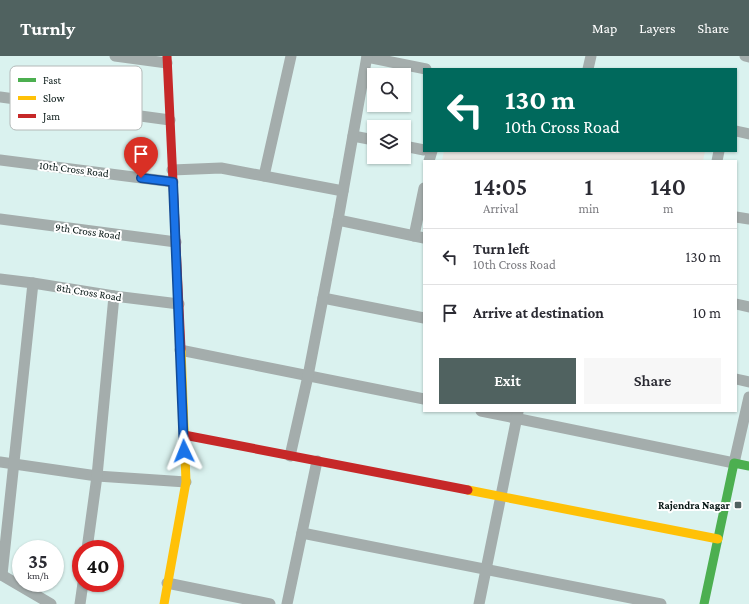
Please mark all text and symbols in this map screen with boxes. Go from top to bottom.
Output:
text: Turnly [20,18,75,39]
text: Map [592,20,617,36]
text: Layers [639,20,676,36]
text: Share [698,20,729,36]
legend [10,66,142,130]
map controls [367,68,411,164]
button: search [367,68,411,112]
text: Fast [43,74,62,86]
icon: left [439,84,491,136]
text: 130 m [505,84,575,115]
text: Slow [43,92,65,104]
text: Jam [42,110,60,123]
text: 10th Cross Road [505,117,620,137]
button: layers [367,120,411,164]
pin [124,137,158,178]
icon: arrive [130,143,152,165]
street label: 10th Cross Road [38,159,110,179]
text: 14:05 [474,173,527,200]
text: 1 [585,173,593,200]
text: 140 [650,173,686,200]
text: Arrival [483,201,518,216]
text: min [578,201,599,216]
text: m [663,201,673,216]
street label: 9th Cross Road [55,220,122,242]
text: Turn left [473,241,529,257]
icon: left [439,246,461,268]
text: 130 m [686,249,721,265]
text: 10th Cross Road [473,257,556,272]
street label: 8th Cross Road [55,281,123,303]
icon: arrive [439,302,461,324]
text: Arrive at destination [473,305,604,321]
text: 10 m [693,305,721,321]
button: Exit [439,358,576,404]
button: Share [584,358,721,404]
position arrow [163,430,205,472]
place label: Rajendra Nagar [658,499,731,512]
marker: Rajendra Nagar [733,500,743,510]
speed limit sign: 40 [72,540,124,592]
text: 35 [28,550,48,572]
text: km/h [27,570,49,581]

